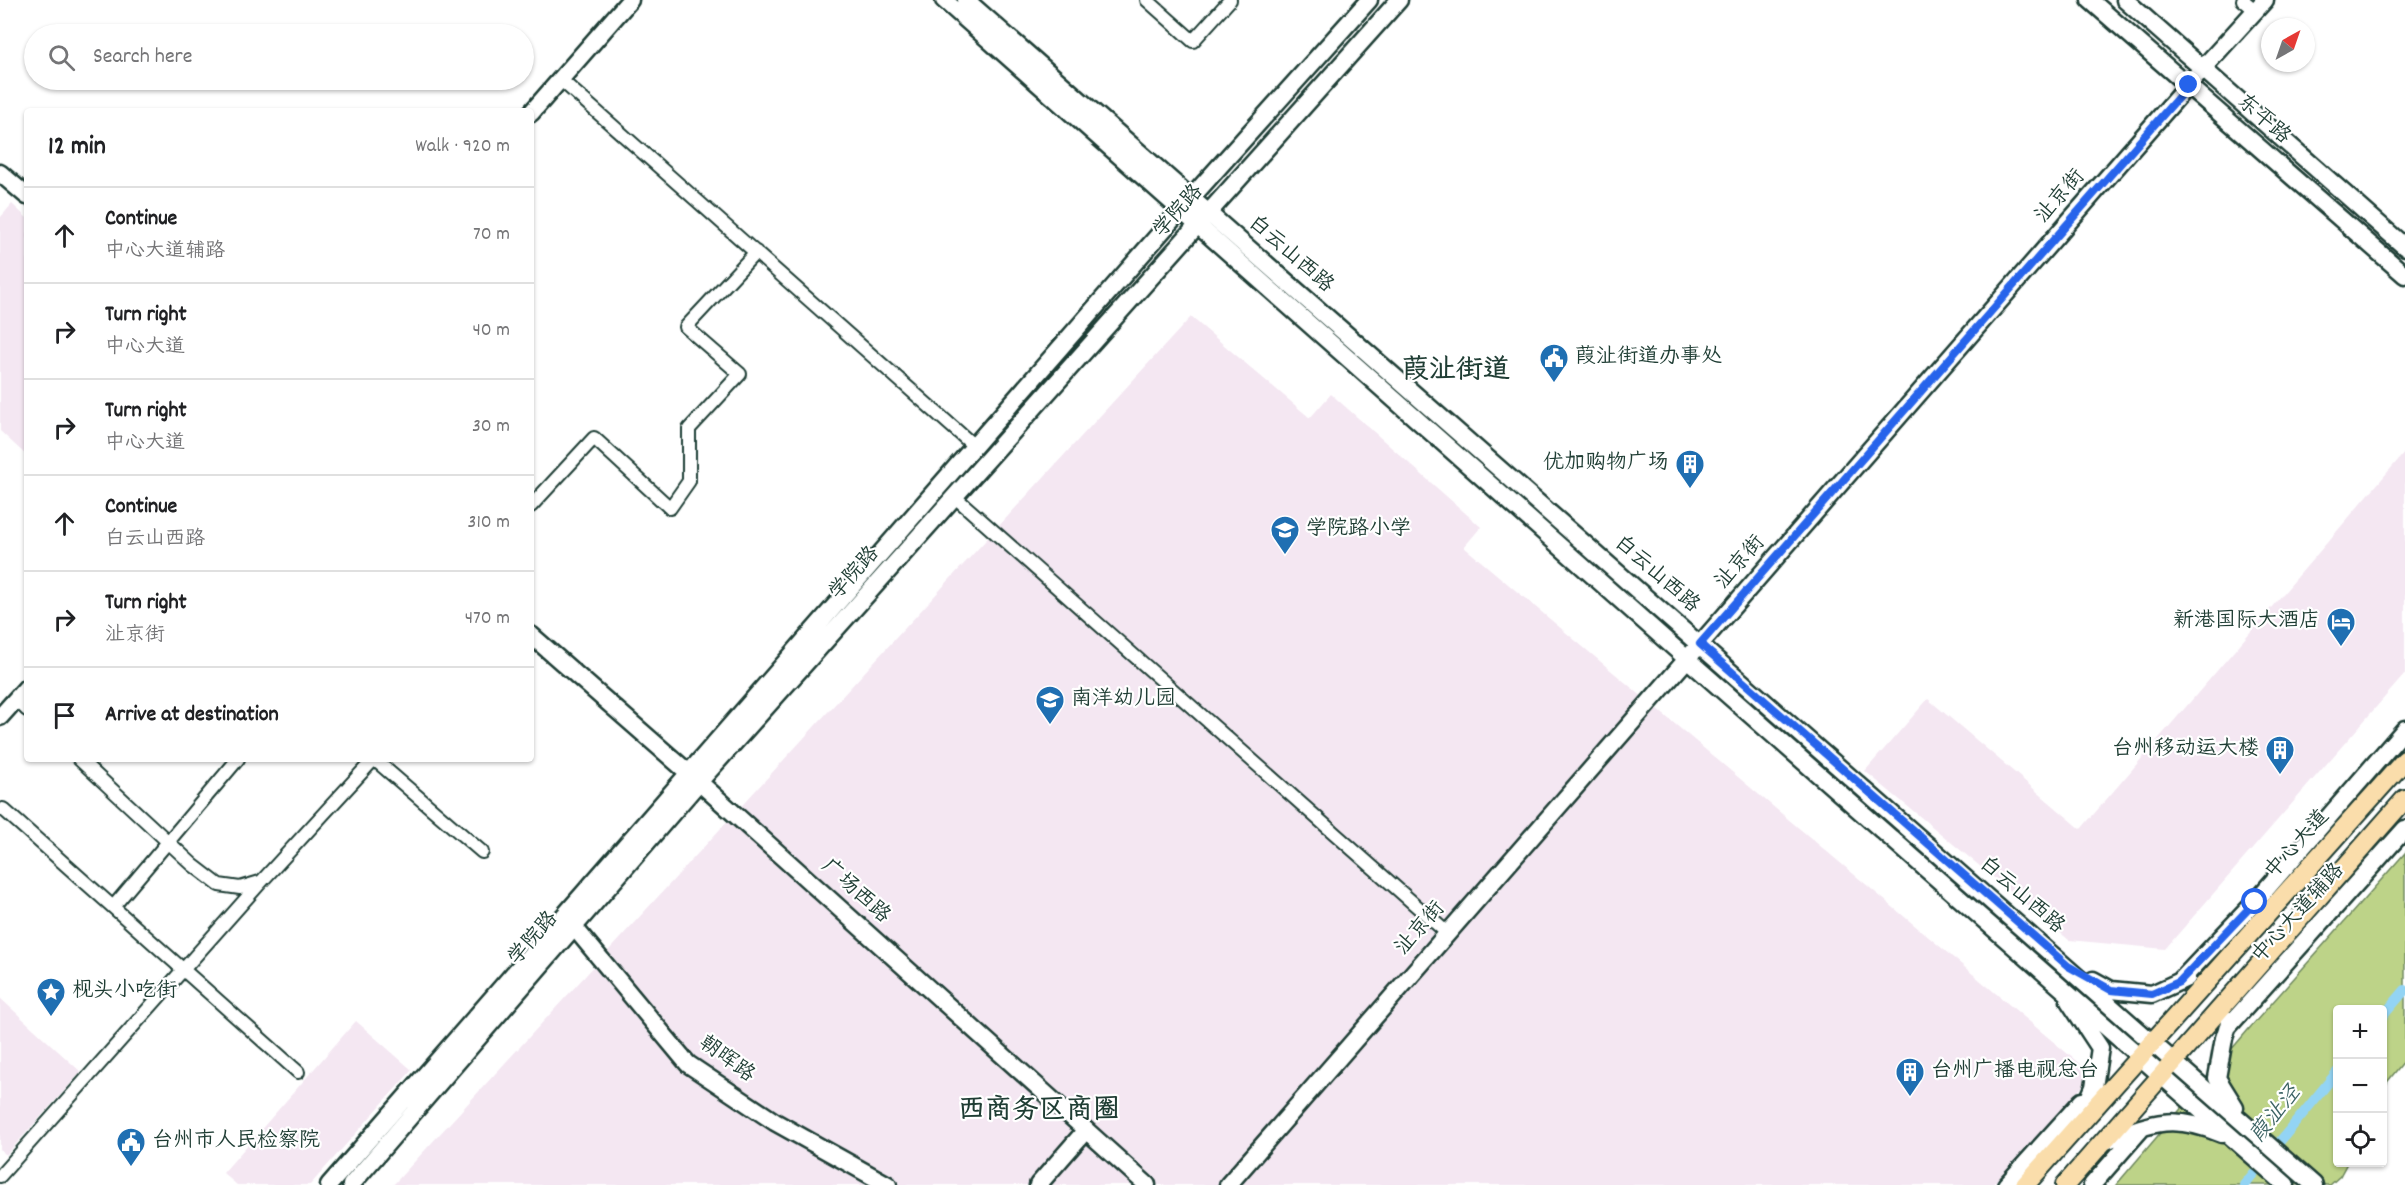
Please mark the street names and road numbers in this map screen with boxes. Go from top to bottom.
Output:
street label: 东平路 [2229,88,2297,152]
street label: 沚京街 [2029,163,2093,231]
street label: 学院路 [1147,179,1211,245]
street label: 白云山西路 [1241,209,1339,301]
street label: 白云山西路 [1607,529,1705,621]
street label: 沚京街 [1709,529,1773,597]
street label: 学院路 [823,541,887,607]
street label: 中心大道 [2259,804,2337,886]
street label: 白云山西路 [1972,850,2070,942]
street label: 广场西路 [814,853,896,931]
street label: 中心大道辅路 [2246,857,2352,971]
street label: 沚京街 [1389,895,1453,963]
street label: 学院路 [502,905,566,973]
street label: 朝晖路 [692,1029,760,1091]

